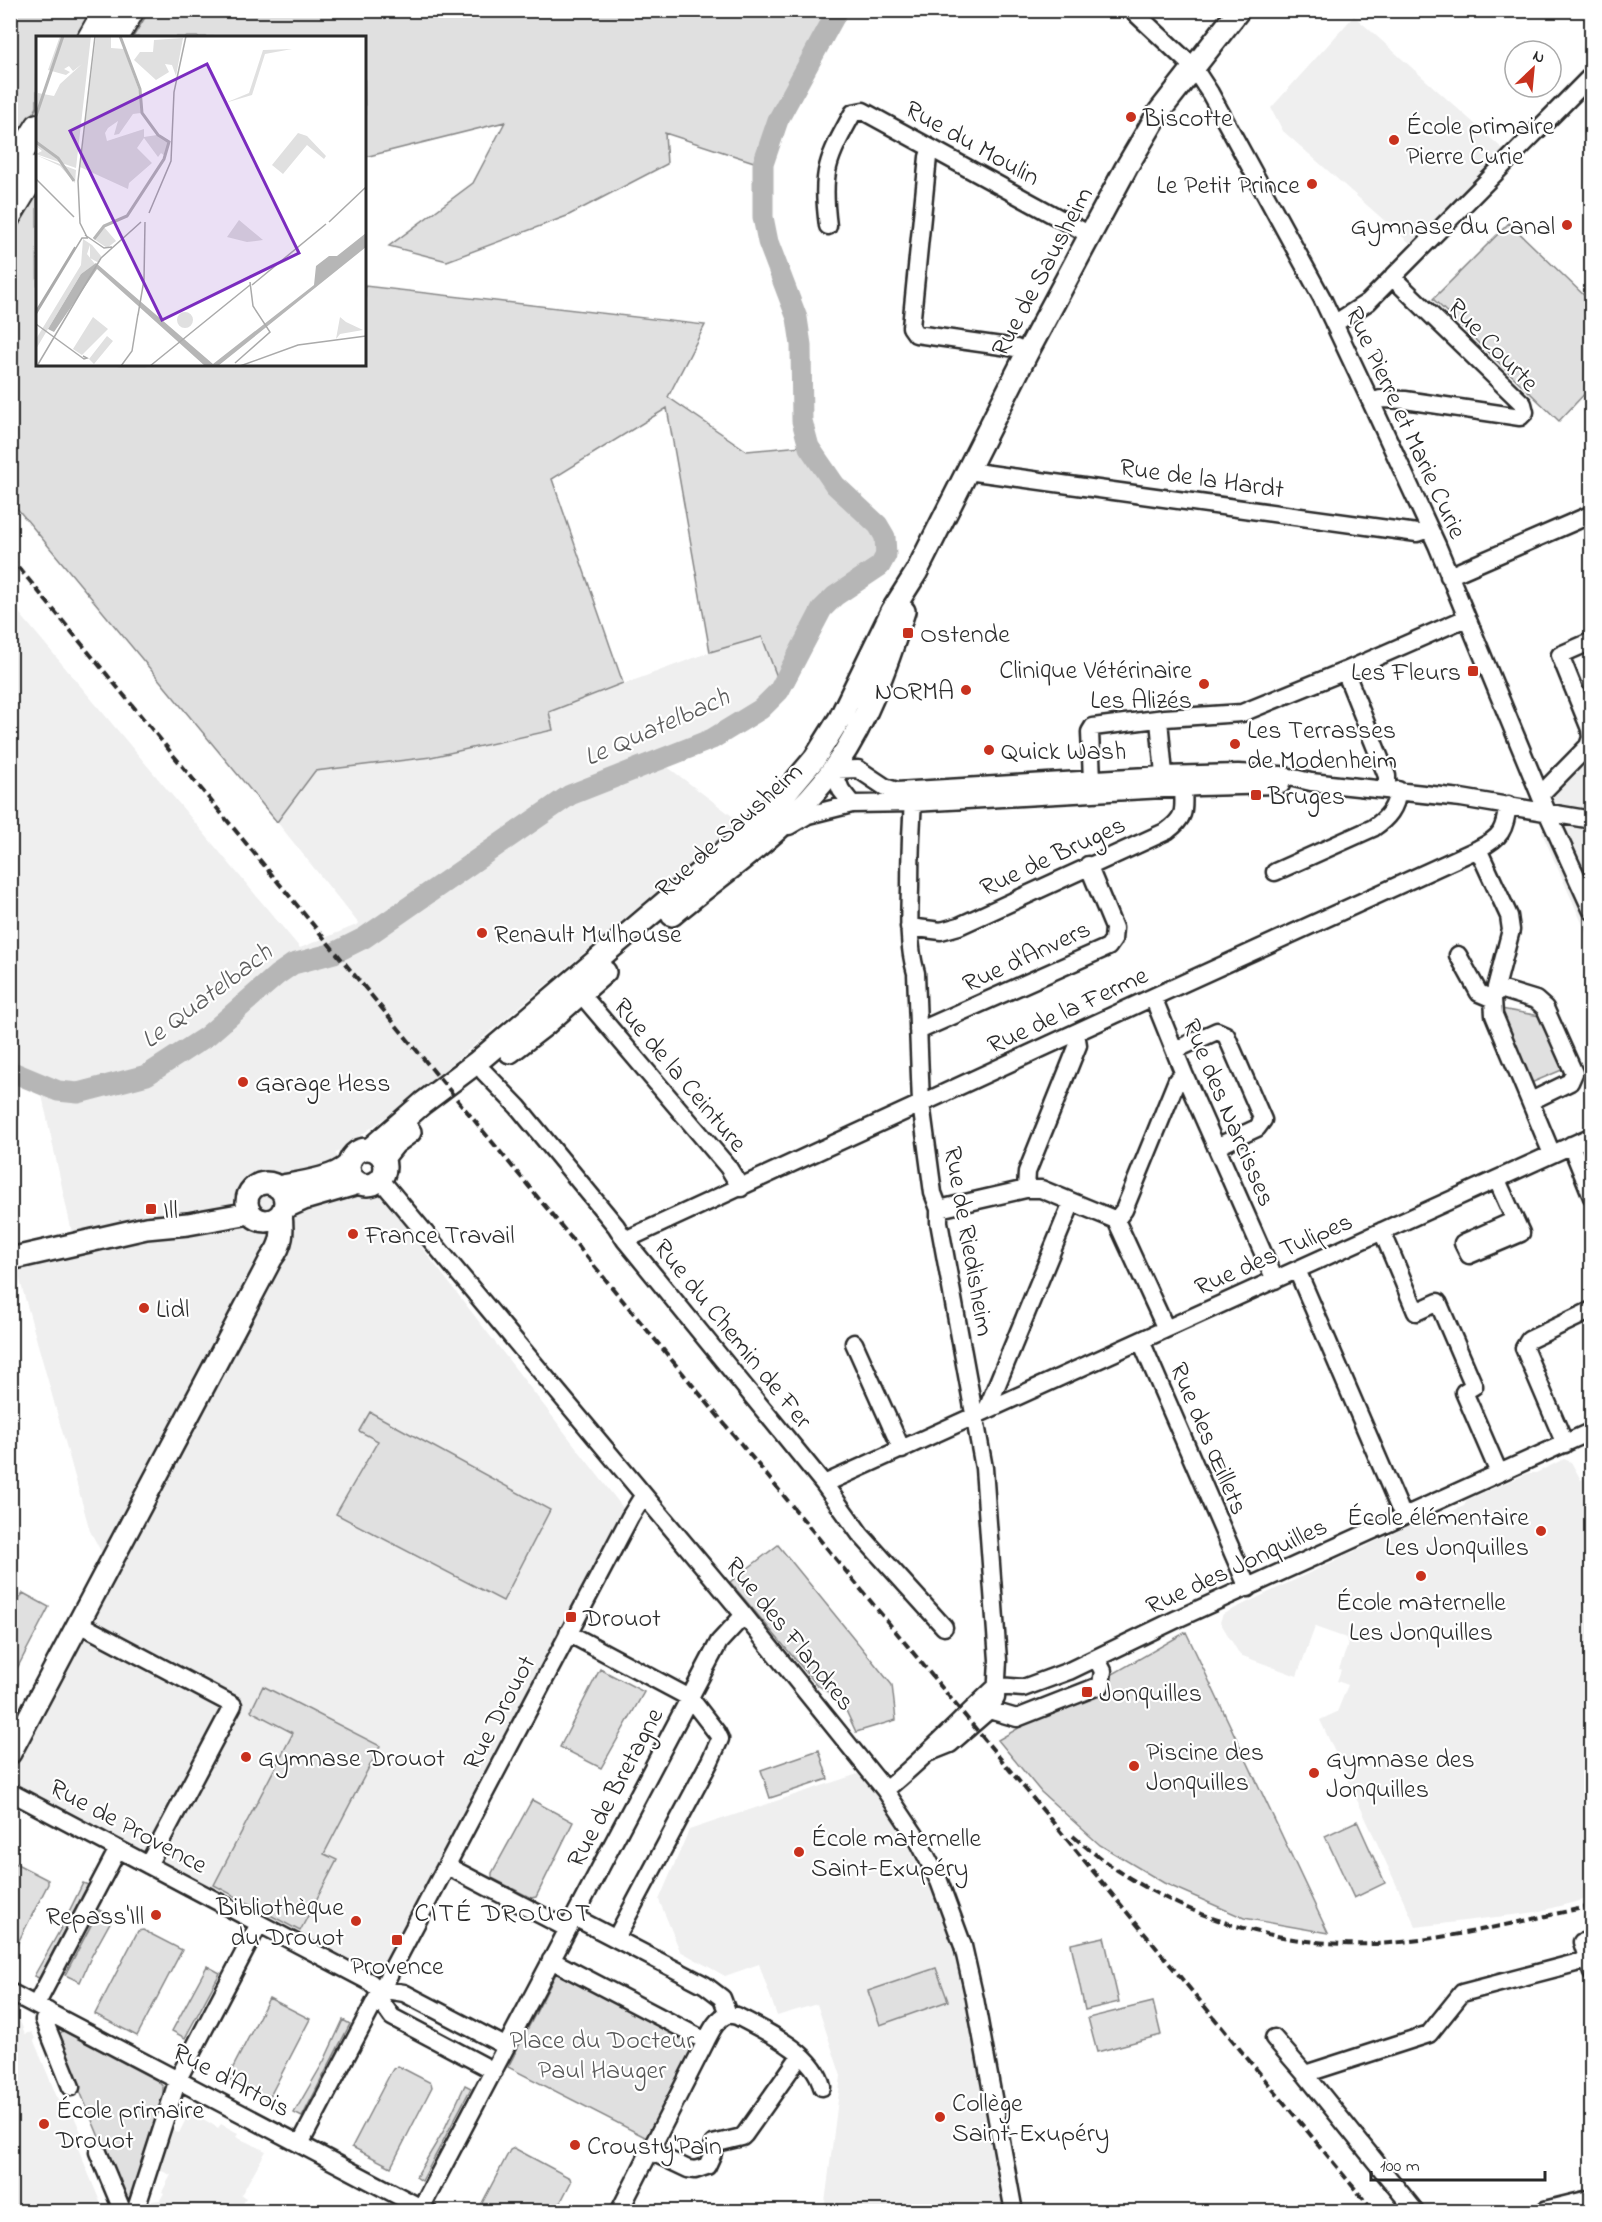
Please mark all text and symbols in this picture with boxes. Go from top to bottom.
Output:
inset map [36,36,366,366]
north arrow [1503,39,1563,99]
text: N [1529,44,1549,71]
street label: Rue du Moulin [897,92,1046,197]
place label: Biscotte [1142,101,1233,139]
place label: École primaire Pierre Curie [1406,109,1554,177]
marker: Biscotte [1124,110,1138,124]
marker: École primaire Pierre Curie [1387,133,1401,147]
place label: Le Petit Prince [1156,168,1300,206]
marker: Le Petit Prince [1305,177,1319,191]
street label: Rue de Sausheim [983,181,1104,364]
place label: Gymnase du Canal [1350,209,1555,247]
marker: Gymnase du Canal [1560,218,1574,232]
street label: Rue Courte [1437,290,1547,402]
street label: Rue Pierre et Marie Curie [1334,301,1475,546]
street label: Rue de la Hardt [1117,450,1286,510]
place label: Ostende [920,617,1010,655]
marker: Ostende [901,626,915,640]
place label: Clinique Vétérinaire Les Alizés [999,653,1192,721]
place label: Les Fleurs [1351,655,1461,693]
marker: Les Fleurs [1466,664,1480,678]
place label: NORMA [875,674,954,712]
marker: Clinique Vétérinaire Les Alizés [1197,677,1211,691]
water label: Le Quatelbach [578,678,737,778]
marker: NORMA [959,683,973,697]
place label: Les Terrasses de Modenheim [1247,713,1397,781]
place label: Quick Wash [1001,734,1126,772]
marker: Les Terrasses de Modenheim [1228,737,1242,751]
marker: Quick Wash [982,743,996,757]
street label: Rue de Sausheim [648,754,812,908]
place label: Bruges [1267,779,1345,817]
marker: Bruges [1249,788,1263,802]
street label: Rue de Bruges [974,807,1132,908]
street label: Rue d'Anvers [957,912,1097,1004]
place label: Renault Mulhouse [494,917,682,955]
marker: Renault Mulhouse [475,926,489,940]
water label: Le Quatelbach [134,934,282,1059]
street label: Rue de la Ferme [982,958,1155,1066]
street label: Rue de la Ceinture [603,990,755,1162]
street label: Rue des Narcisses [1171,1013,1284,1213]
place label: Garage Hess [255,1066,391,1104]
marker: Garage Hess [236,1075,250,1089]
street label: Rue de Riedisheim [932,1144,1002,1339]
place label: Ill [163,1193,178,1231]
marker: Ill [144,1202,158,1216]
street label: Rue des Tulipes [1189,1204,1359,1308]
place label: France Travail [364,1218,515,1256]
marker: France Travail [346,1227,360,1241]
street label: Rue du Chemin de Fer [643,1232,821,1439]
place label: Lidl [156,1292,189,1330]
marker: Lidl [137,1301,151,1315]
street label: Rue des Œillets [1158,1357,1256,1521]
place label: École élémentaire Les Jonquilles [1347,1500,1529,1568]
street label: Rue des Jonquilles [1140,1509,1334,1626]
marker: École élémentaire Les Jonquilles [1534,1524,1548,1538]
street label: Rue des Flandres [714,1550,863,1720]
marker: École maternelle Les Jonquilles [1414,1569,1428,1583]
place label: École maternelle Les Jonquilles [1336,1585,1506,1653]
place label: Drouot [582,1601,661,1639]
marker: Drouot [564,1610,578,1624]
street label: Rue Drouot [455,1649,547,1778]
place label: Jonquilles [1099,1676,1202,1714]
marker: Jonquilles [1080,1685,1094,1699]
street label: Rue de Bretagne [559,1701,675,1875]
place label: Piscine des Jonquilles [1146,1735,1264,1803]
place label: Gymnase Drouot [258,1741,445,1779]
place label: Gymnase des Jonquilles [1326,1742,1475,1810]
marker: Gymnase Drouot [239,1750,253,1764]
marker: Piscine des Jonquilles [1127,1759,1141,1773]
marker: Gymnase des Jonquilles [1307,1766,1321,1780]
street label: Rue de Provence [42,1770,213,1885]
place label: École maternelle Saint-Exupéry [811,1821,981,1889]
marker: École maternelle Saint-Exupéry [792,1845,806,1859]
place label: Bibliothèque du Drouot [215,1890,344,1958]
district label: CITÉ DROUOT [414,1895,592,1934]
place label: Repass'Ill [46,1899,144,1937]
marker: Repass'Ill [149,1908,163,1922]
marker: Bibliothèque du Drouot [349,1914,363,1928]
marker: Provence [390,1933,404,1947]
place label: Provence [350,1949,444,1987]
park label: Place du Docteur Paul Hauger [510,2023,695,2091]
street label: Rue d'Artois [165,2035,296,2129]
place label: Collège Saint-Exupéry [952,2086,1109,2154]
place label: École primaire Drouot [55,2093,204,2161]
marker: Collège Saint-Exupéry [933,2110,947,2124]
marker: École primaire Drouot [37,2117,51,2131]
place label: Crousty'Pain [587,2129,722,2167]
marker: Crousty'Pain [568,2138,582,2152]
scale bar [1371,2144,1545,2182]
text: 100 m [1380,2154,1420,2180]

